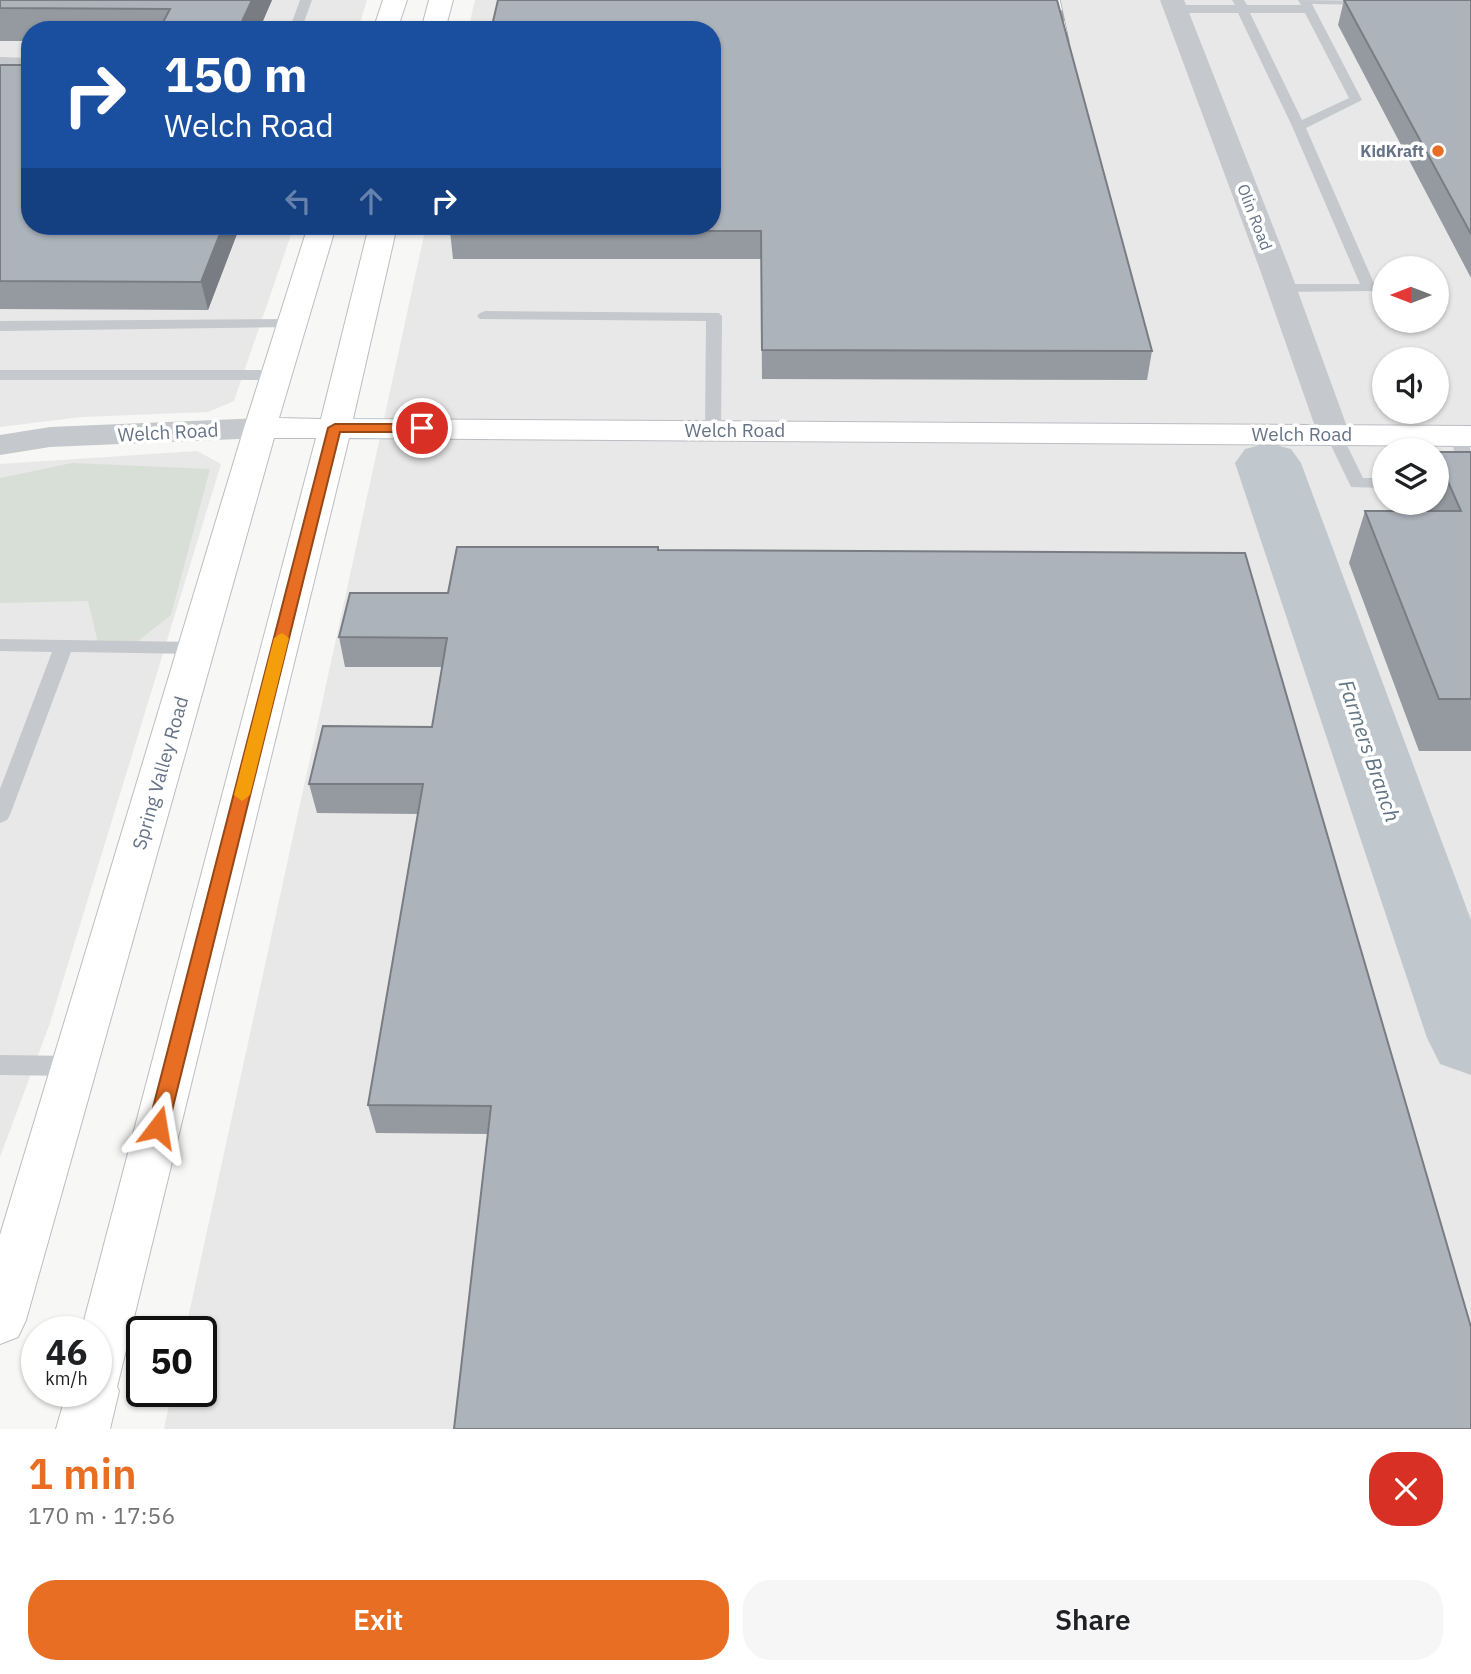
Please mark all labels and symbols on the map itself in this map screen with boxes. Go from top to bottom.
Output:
place label: KidKraft [1360,141,1424,161]
marker: KidKraft [1430,143,1446,159]
street label: Olin Road [1233,181,1277,253]
north arrow [1372,256,1449,332]
pin [392,398,452,458]
street label: Welch Road [117,417,219,447]
street label: Welch Road [685,418,785,442]
street label: Welch Road [1252,422,1352,446]
water label: Farmers Branch [1333,676,1407,825]
street label: Spring Valley Road [127,694,193,852]
position arrow [121,1090,195,1164]
speed limit sign: 50 [126,1316,217,1407]

